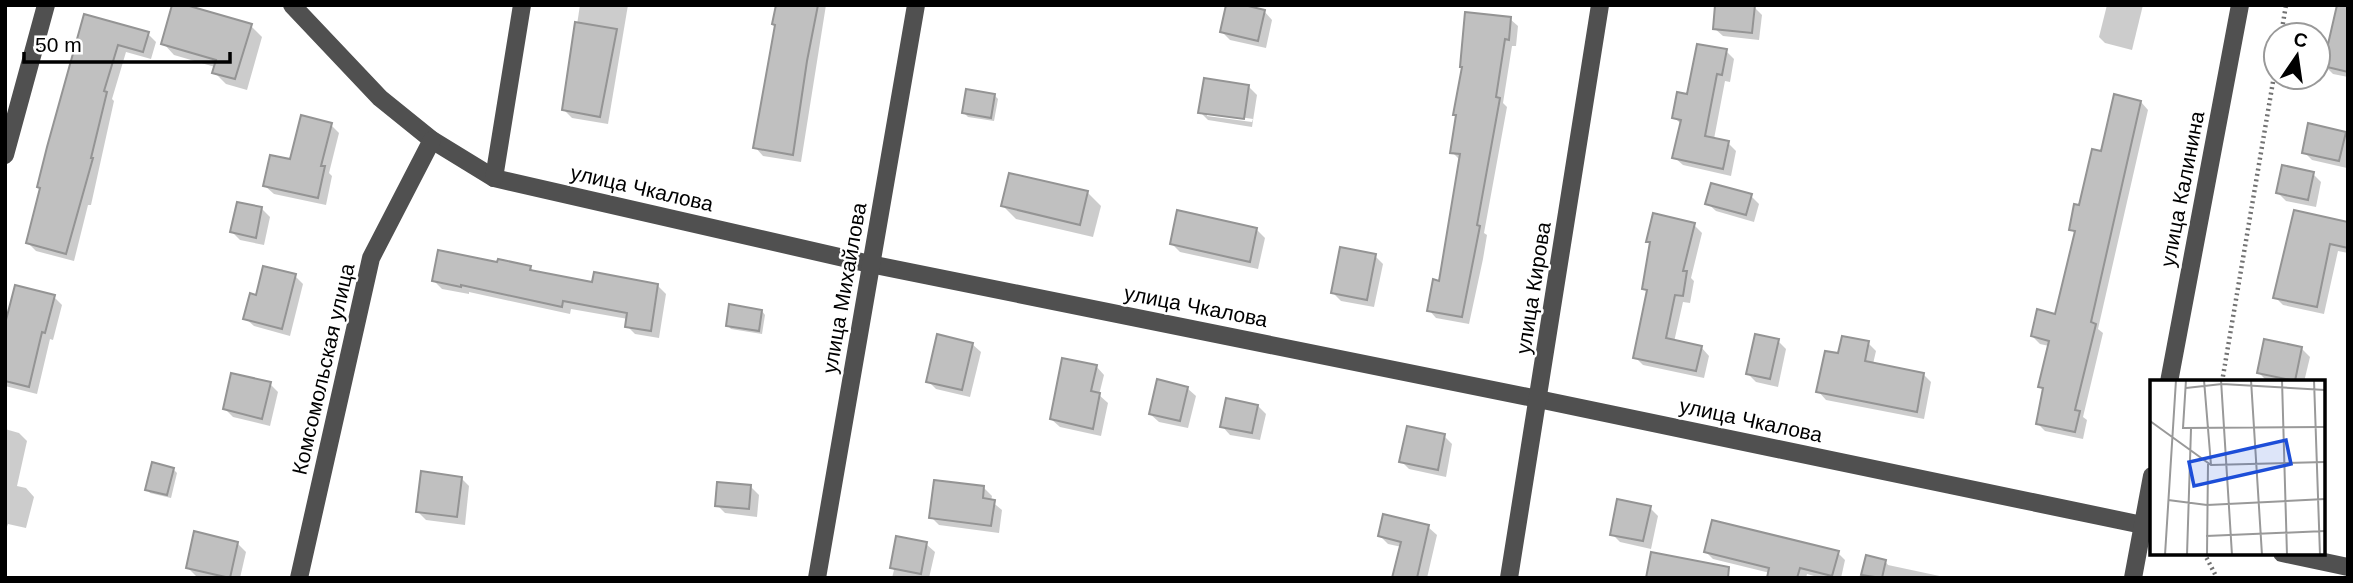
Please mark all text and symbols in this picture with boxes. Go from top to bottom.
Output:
scale bar [24,21,231,65]
north arrow [2262,21,2332,91]
text: С [2292,28,2310,52]
text: 50 m [35,33,82,56]
street label: улица Калинина [2156,109,2208,269]
street label: улица Чкалова [568,160,716,216]
street label: улица Михайлова [818,200,870,375]
street label: улица Кирова [1511,220,1555,356]
street label: Комсомольская улица [287,261,359,477]
street label: улица Чкалова [1122,281,1270,331]
inset map [2150,380,2325,555]
street label: улица Чкалова [1677,394,1825,446]

